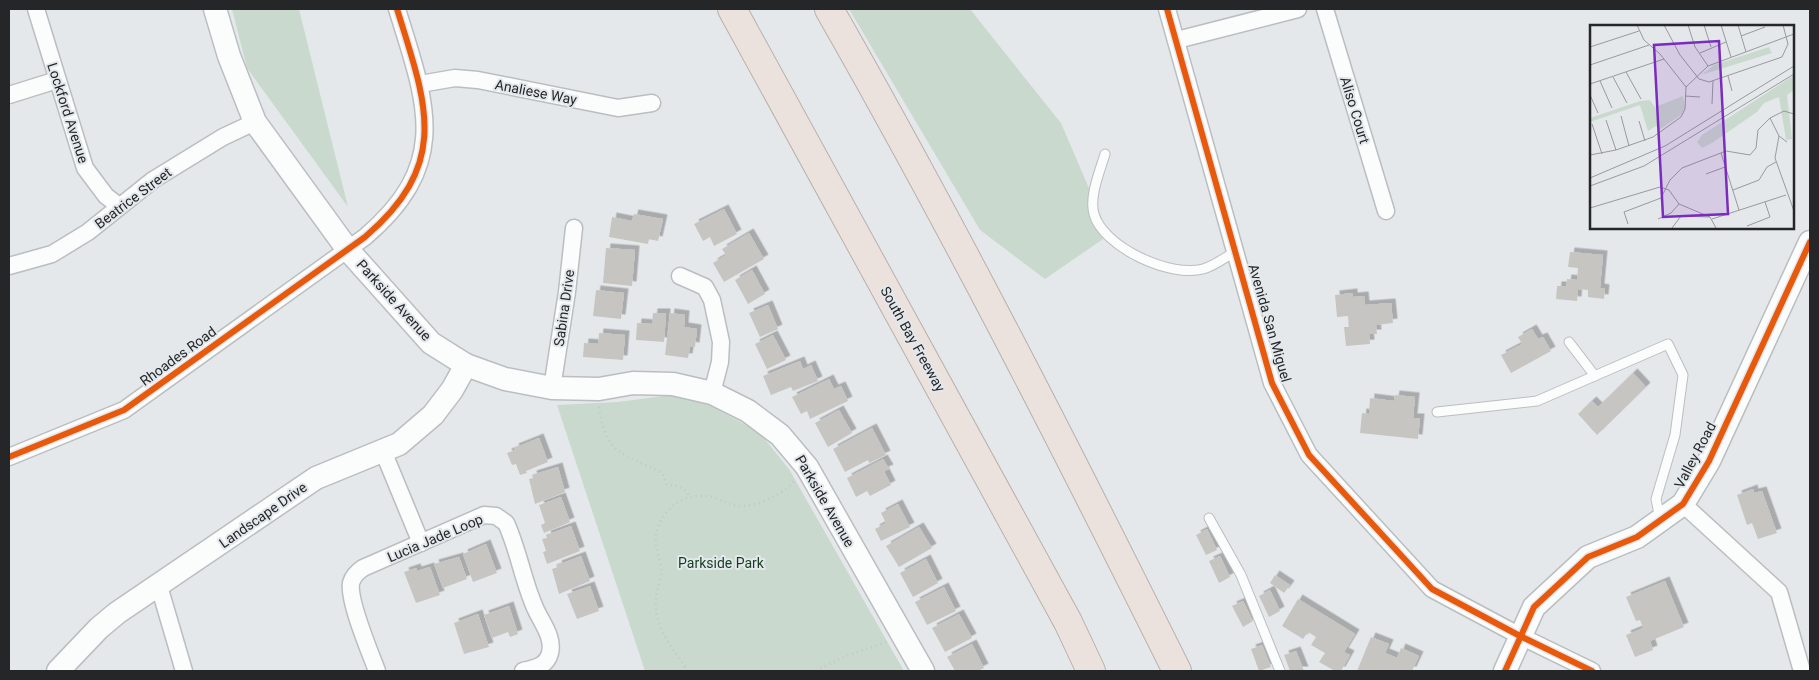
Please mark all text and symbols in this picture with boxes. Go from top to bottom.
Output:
inset map [1590,25,1794,229]
street label: Lockford Avenue [44,61,92,165]
street label: Aliso Court [1337,75,1373,146]
street label: Analiese Way [494,76,579,108]
street label: Beatrice Street [92,164,175,232]
street label: Parkside Avenue [353,256,435,344]
street label: Avenida San Miguel [1245,262,1295,384]
street label: Sabina Drive [551,269,577,347]
street label: South Bay Freeway [877,284,949,395]
street label: Rhoades Road [137,323,219,389]
street label: Valley Road [1671,419,1719,491]
street label: Parkside Avenue [792,452,858,550]
street label: Landscape Drive [216,479,310,551]
street label: Lucia Jade Loop [385,511,485,565]
park label: Parkside Park [678,555,765,571]

